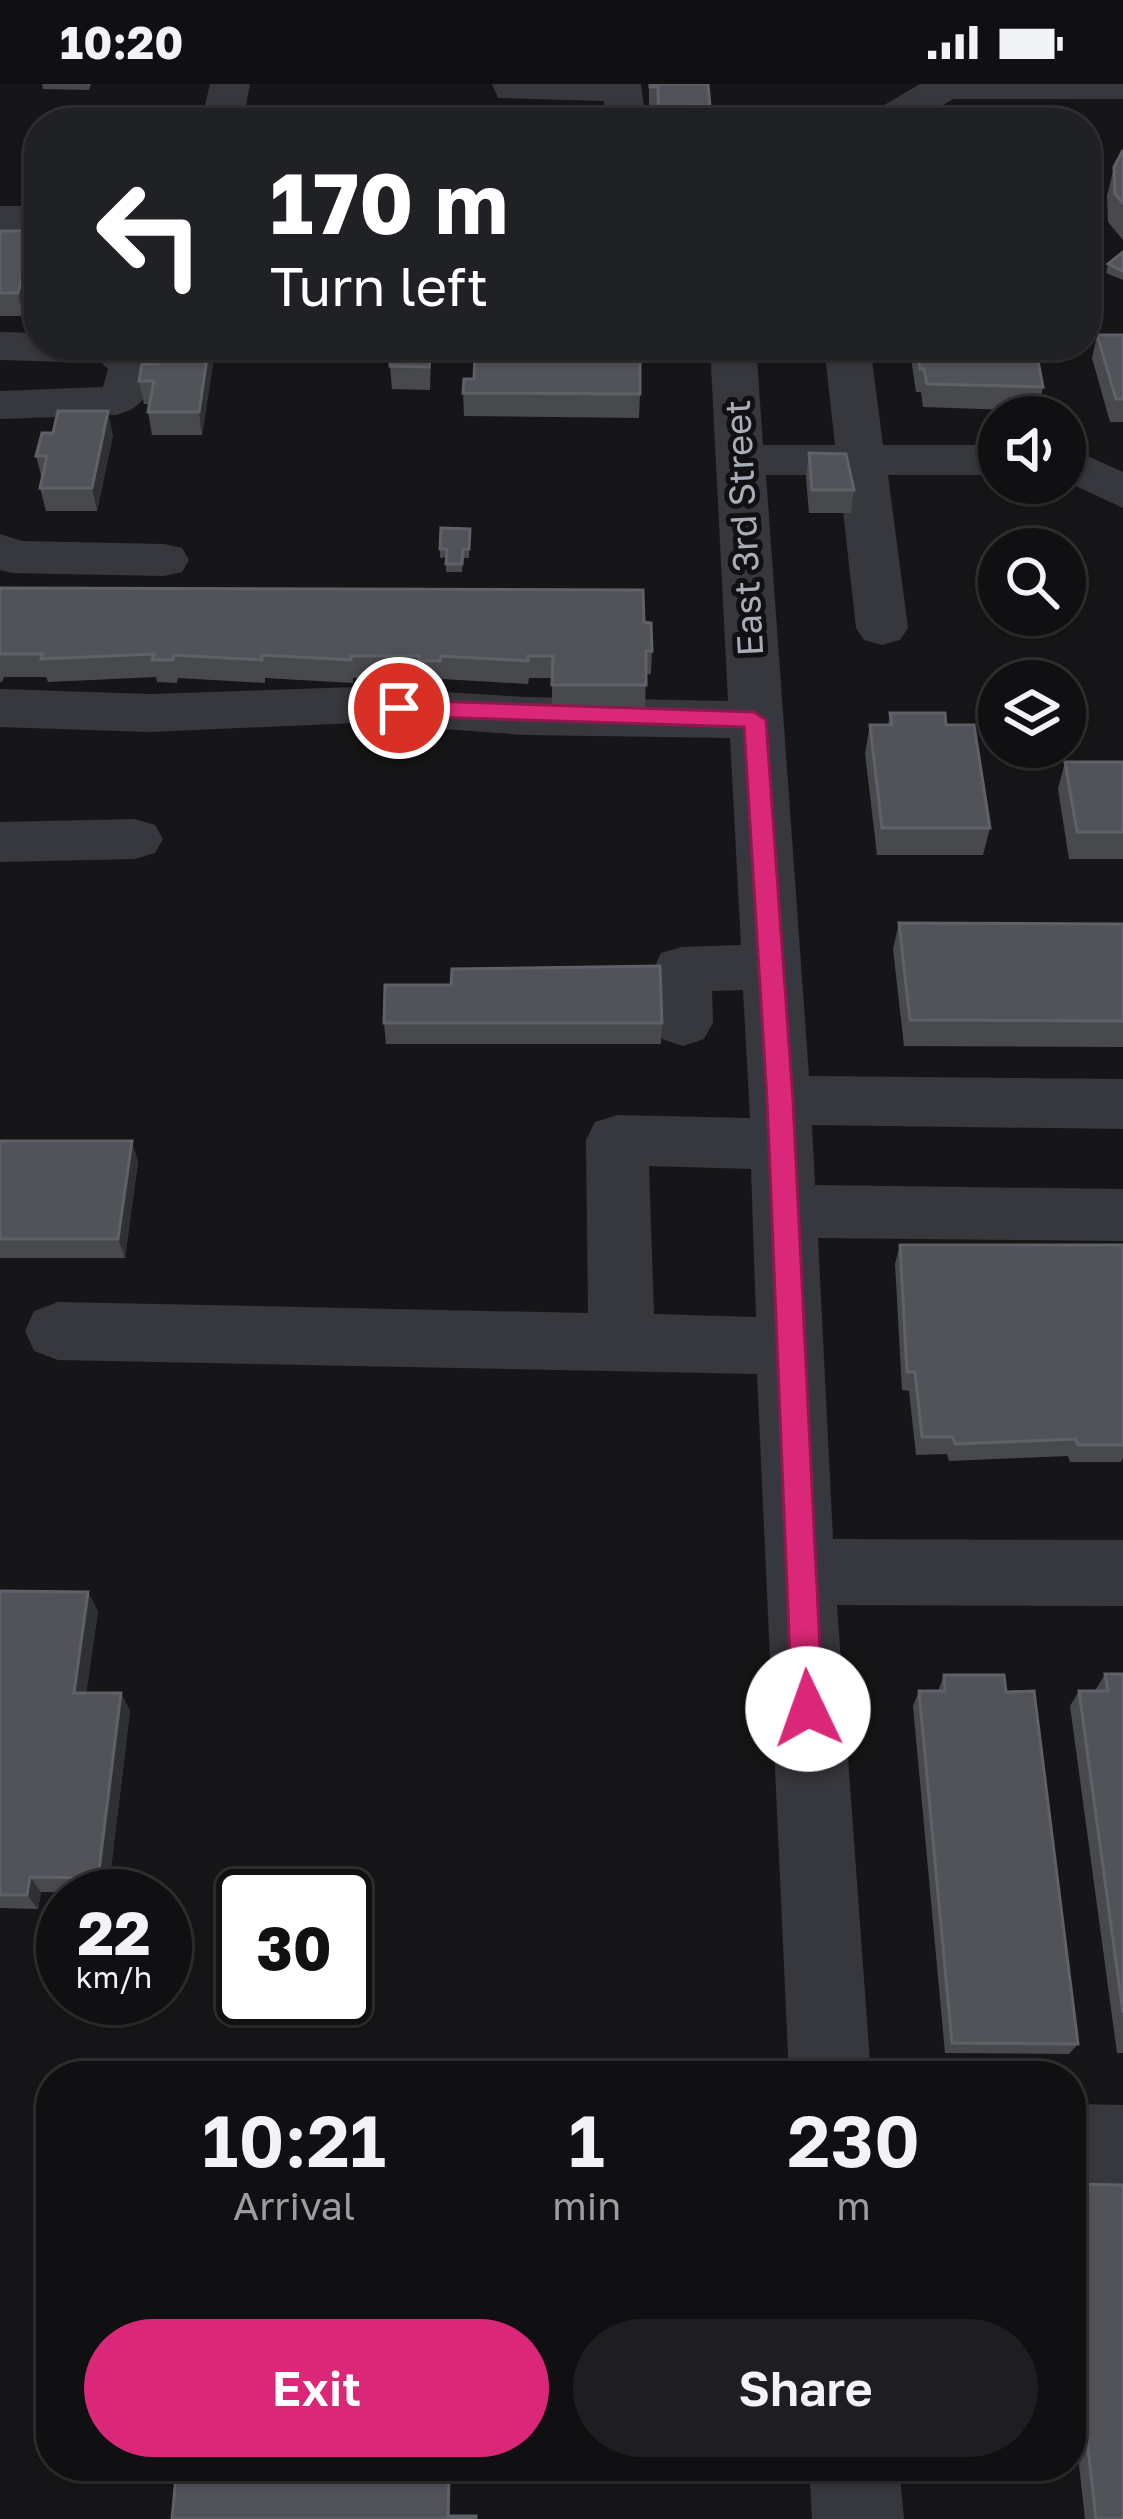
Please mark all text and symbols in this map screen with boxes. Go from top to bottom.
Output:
text: 10:20 [60,15,184,69]
text: 170 m [270,152,508,252]
icon: left [72,156,228,312]
text: Turn left [270,253,488,318]
map controls [978,396,1086,768]
button: sound [978,396,1086,504]
street label: East 3rd Street [715,399,771,657]
button: search [978,528,1086,636]
pin [348,657,450,759]
button: layers [978,660,1086,768]
icon: arrive [366,675,432,741]
position arrow [745,1646,871,1772]
speed limit sign: 30 [216,1869,372,2025]
text: 22 [77,1896,151,1968]
text: km/h [76,1959,152,1995]
text: 10:21 [202,2096,386,2183]
text: 1 [569,2096,605,2183]
text: 230 [787,2096,920,2183]
text: Arrival [233,2182,355,2229]
text: min [552,2182,621,2229]
text: m [836,2182,871,2229]
button: Exit [84,2319,549,2457]
button: Share [573,2319,1038,2457]

